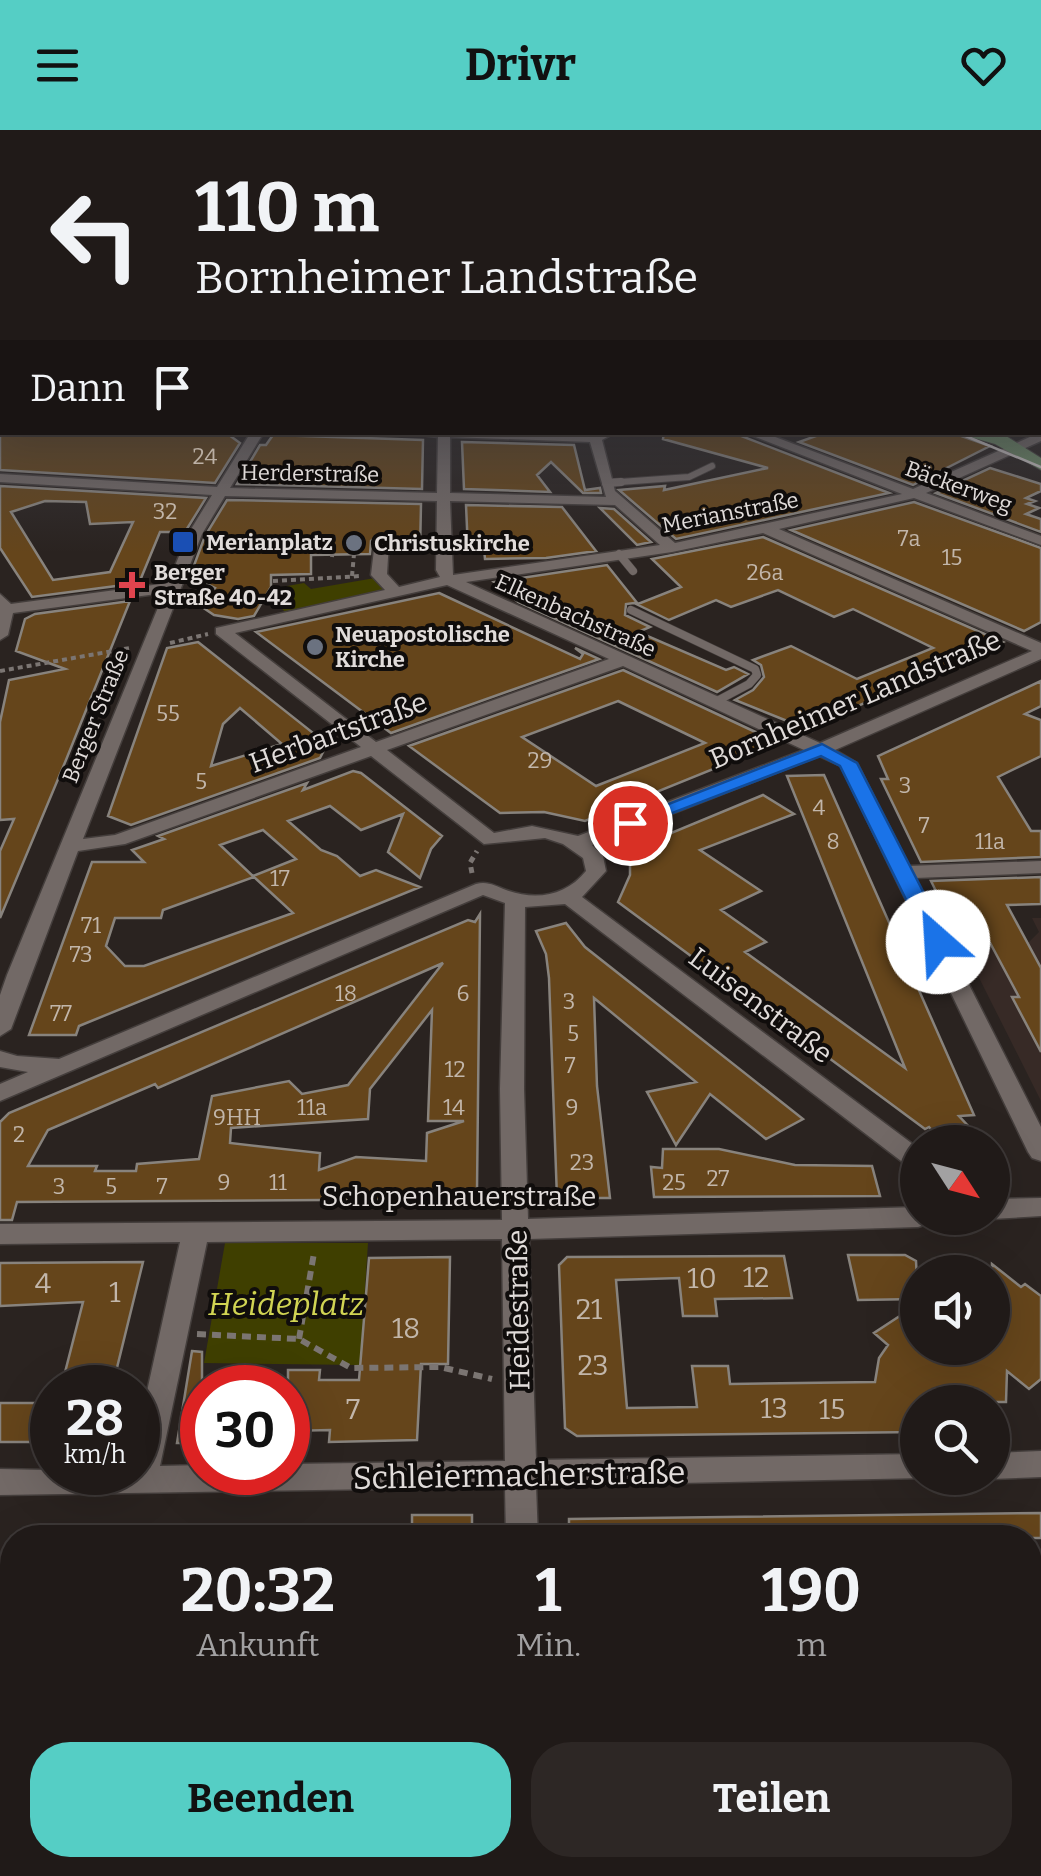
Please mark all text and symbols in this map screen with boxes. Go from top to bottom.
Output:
icon: menu [30,38,85,93]
text: Drivr [465,38,576,92]
icon: heart [956,38,1011,93]
text: 110 m [195,166,379,250]
icon: left [30,170,160,300]
text: Bornheimer Landstraße [195,251,698,305]
icon: arrive [145,360,200,415]
text: Dann [30,365,125,411]
house number: 24 [193,443,218,470]
street label: Bäckerweg [902,455,1016,518]
street label: Herderstraße [240,459,380,488]
street label: Merianstraße [659,486,801,539]
house number: 32 [153,498,177,525]
house number: 7a [897,525,921,552]
marker: Merianplatz [170,529,196,555]
place label: Merianplatz [206,529,333,556]
place label: Christuskirche [374,530,530,557]
marker: Christuskirche [343,532,365,554]
house number: 15 [942,544,962,571]
place label: Berger Straße 40-42 [154,559,292,611]
house number: 26a [747,559,783,586]
street label: Elkenbachstraße [491,568,660,663]
marker: Berger Straße 40-42 [119,572,145,598]
place label: Neuapostolische Kirche [335,621,510,673]
street label: Bornheimer Landstraße [705,623,1006,776]
marker: Neuapostolische Kirche [304,636,326,658]
street label: Berger Straße [56,646,134,787]
street label: Herbartstraße [245,685,431,780]
house number: 55 [156,700,180,727]
house number: 29 [528,747,552,774]
house number: 5 [195,768,207,795]
house number: 3 [899,772,911,799]
pin [588,781,673,866]
house number: 4 [813,794,826,821]
icon: arrive [603,796,658,851]
house number: 7 [918,812,930,839]
house number: 8 [826,828,840,855]
house number: 11a [975,828,1005,855]
house number: 17 [270,865,290,892]
position arrow [886,890,990,994]
house number: 71 [81,912,101,939]
house number: 73 [69,941,93,968]
street label: Luisenstraße [683,941,839,1070]
house number: 18 [335,980,357,1007]
house number: 6 [457,980,469,1007]
house number: 3 [563,988,575,1015]
house number: 77 [50,1000,72,1027]
house number: 5 [567,1020,579,1047]
house number: 7 [564,1052,576,1079]
house number: 12 [445,1056,465,1083]
house number: 11a [297,1094,327,1121]
house number: 14 [443,1094,465,1121]
house number: 9 [566,1094,578,1121]
house number: 9HH [213,1104,261,1131]
house number: 2 [13,1121,25,1148]
north arrow [900,1125,1010,1235]
map controls [900,1125,1010,1495]
house number: 23 [570,1149,594,1176]
house number: 27 [707,1165,729,1192]
house number: 9 [218,1169,230,1196]
house number: 11 [269,1169,287,1196]
house number: 25 [662,1169,686,1196]
house number: 3 [53,1173,65,1200]
house number: 5 [105,1173,117,1200]
house number: 7 [156,1173,168,1200]
street label: Schopenhauerstraße [322,1180,596,1213]
street label: Heidestraße [501,1229,536,1391]
button: sound [900,1255,1010,1365]
house number: 12 [743,1261,769,1294]
house number: 10 [687,1262,717,1295]
house number: 4 [35,1267,51,1300]
house number: 1 [109,1276,121,1309]
park label: Heideplatz [208,1285,364,1323]
house number: 21 [576,1293,603,1326]
house number: 18 [392,1312,420,1345]
house number: 23 [577,1349,609,1382]
speed limit sign: 30 [180,1365,310,1495]
button: search [900,1385,1010,1495]
text: 28 [66,1388,124,1448]
house number: 13 [760,1392,788,1425]
house number: 7 [346,1393,360,1426]
house number: 15 [819,1393,845,1426]
text: km/h [64,1440,126,1470]
street label: Schleiermacherstraße [352,1453,686,1497]
text: 20:32 [181,1555,335,1627]
text: 1 [535,1555,561,1627]
text: 190 [762,1555,861,1627]
text: Ankunft [196,1626,319,1664]
text: Min. [516,1626,581,1664]
text: m [796,1626,827,1664]
button: Beenden [30,1742,511,1857]
button: Teilen [531,1742,1012,1857]

